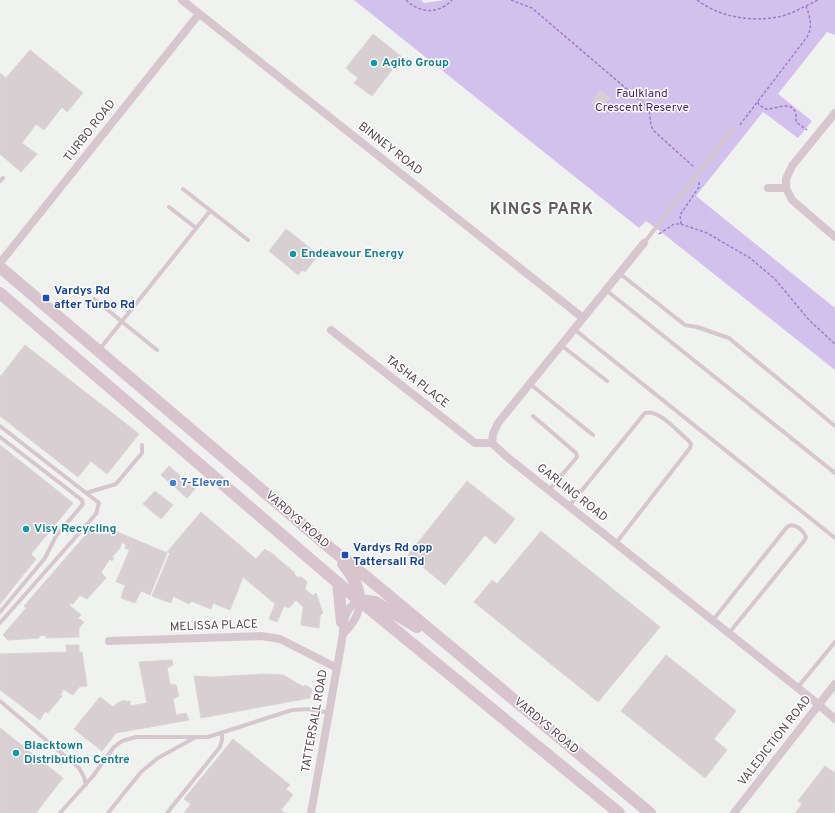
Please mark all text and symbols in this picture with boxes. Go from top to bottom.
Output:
place label: Agito Group [382,55,449,71]
marker: Agito Group [369,58,379,68]
park label: Faulkland Crescent Reserve [595,86,689,116]
street label: TURBO ROAD [61,97,119,165]
street label: BINNEY ROAD [355,119,425,179]
district label: KINGS PARK [490,200,594,220]
place label: Endeavour Energy [301,246,404,262]
marker: Endeavour Energy [288,249,298,259]
place label: Vardys Rd after Turbo Rd [54,283,135,313]
marker: Vardys Rd after Turbo Rd [41,293,51,303]
street label: TASHA PLACE [382,352,452,412]
street label: GARLING ROAD [533,460,611,526]
place label: 7-Eleven [181,475,230,491]
marker: 7-Eleven [168,478,178,488]
street label: VARDYS ROAD [262,488,332,552]
place label: Visy Recycling [34,521,116,537]
marker: Visy Recycling [21,524,31,534]
place label: Vardys Rd opp Tattersall Rd [353,540,432,570]
marker: Vardys Rd opp Tattersall Rd [340,550,350,560]
street label: MELISSA PLACE [170,616,258,636]
street label: TATTERSALL ROAD [298,668,332,774]
street label: VALEDICTION ROAD [735,693,815,789]
street label: VARDYS ROAD [510,694,582,758]
place label: Blacktown Distribution Centre [24,738,130,768]
marker: Blacktown Distribution Centre [11,748,21,758]

